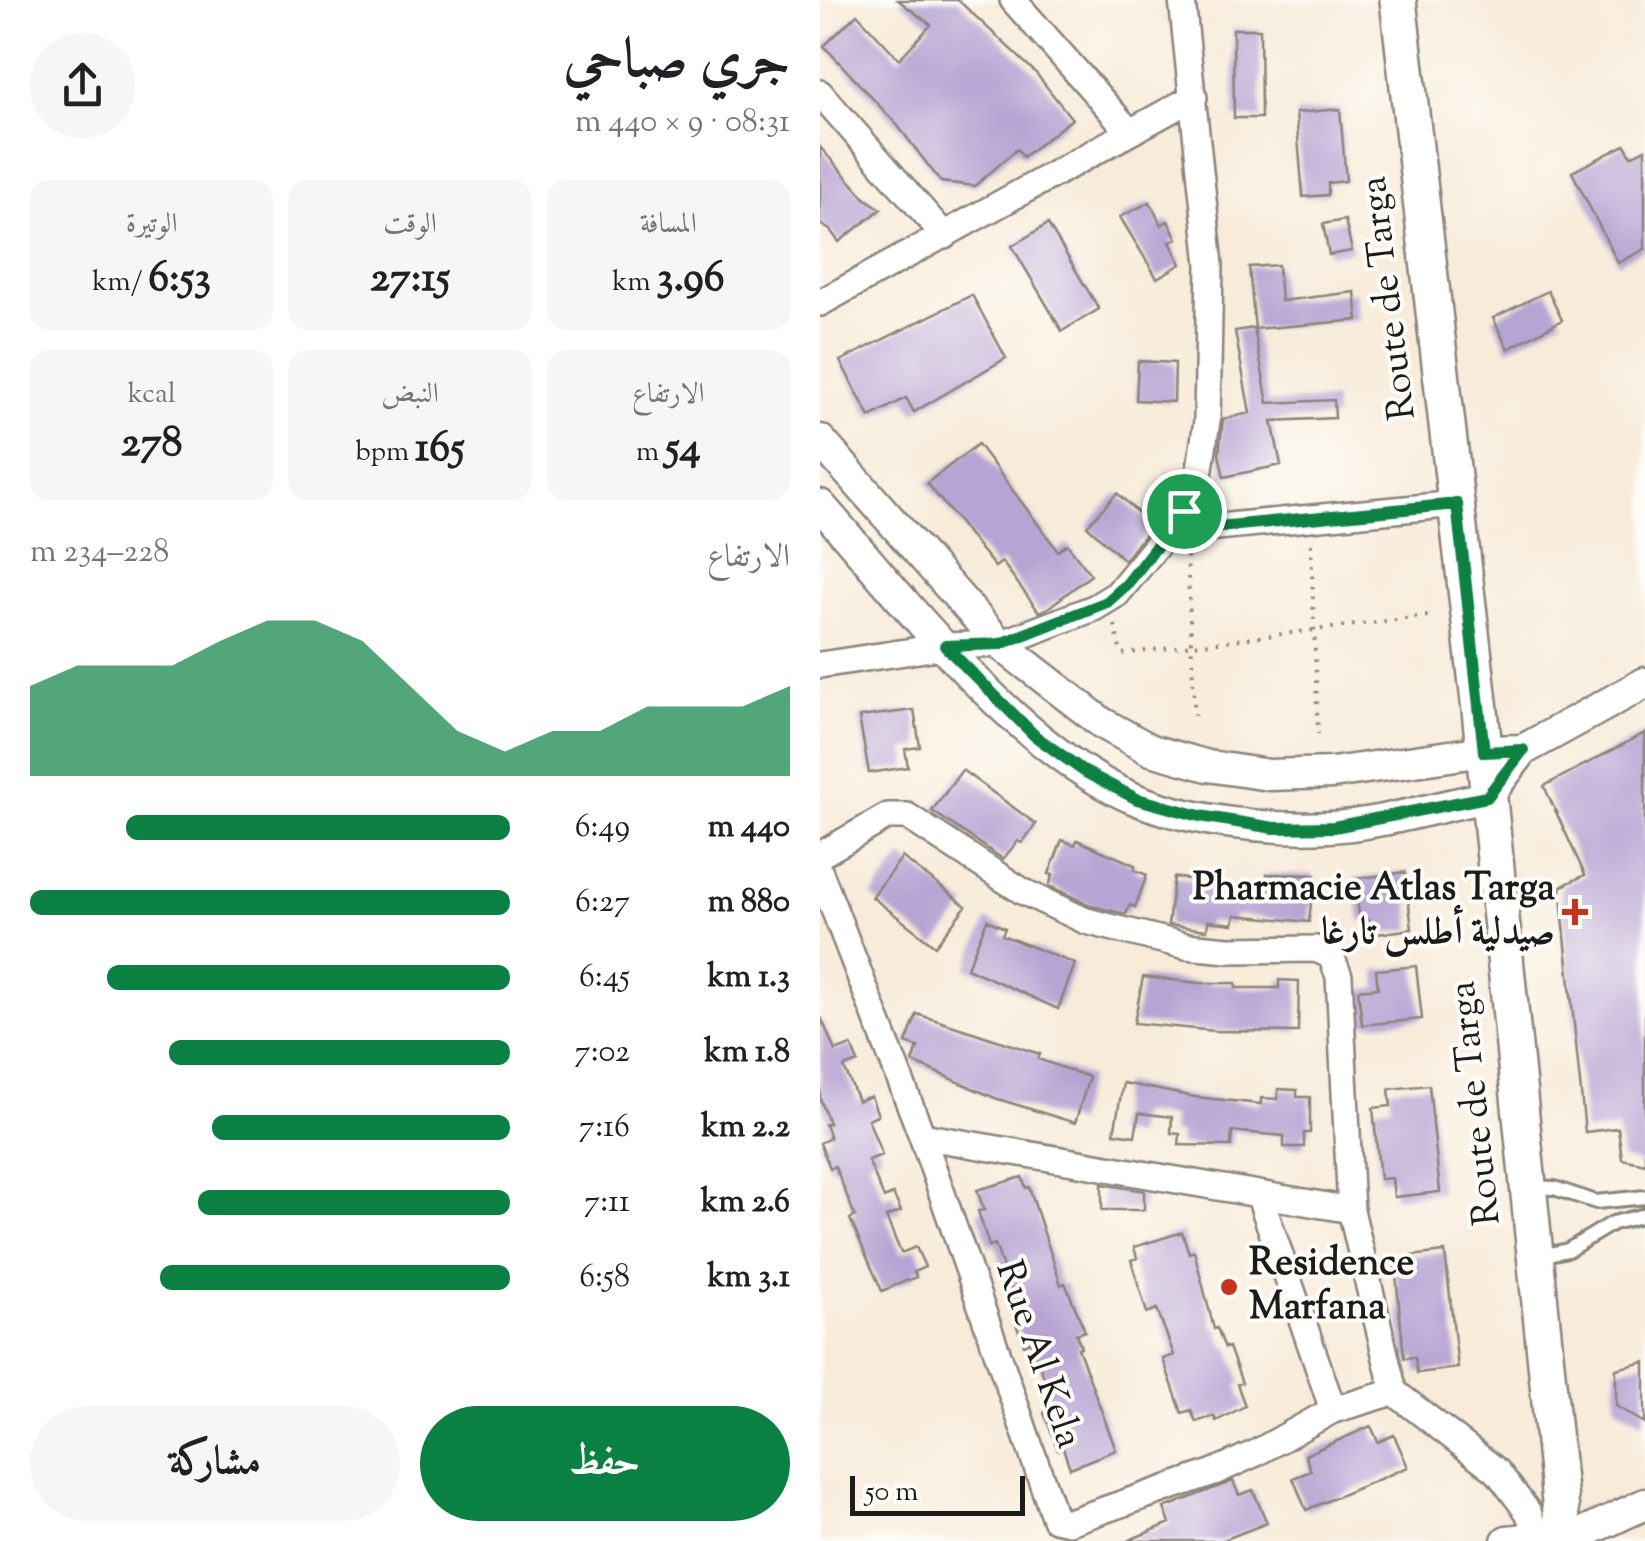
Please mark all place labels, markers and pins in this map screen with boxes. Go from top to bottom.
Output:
pin [1142,469,1227,554]
place label: Pharmacie Atlas Targa صيدلية أطلس تارغا [1193,863,1555,961]
marker: Pharmacie Atlas Targa صيدلية أطلس تارغا [1564,901,1586,923]
place label: Residence Marfana [1249,1238,1414,1336]
marker: Residence Marfana [1218,1276,1240,1298]

